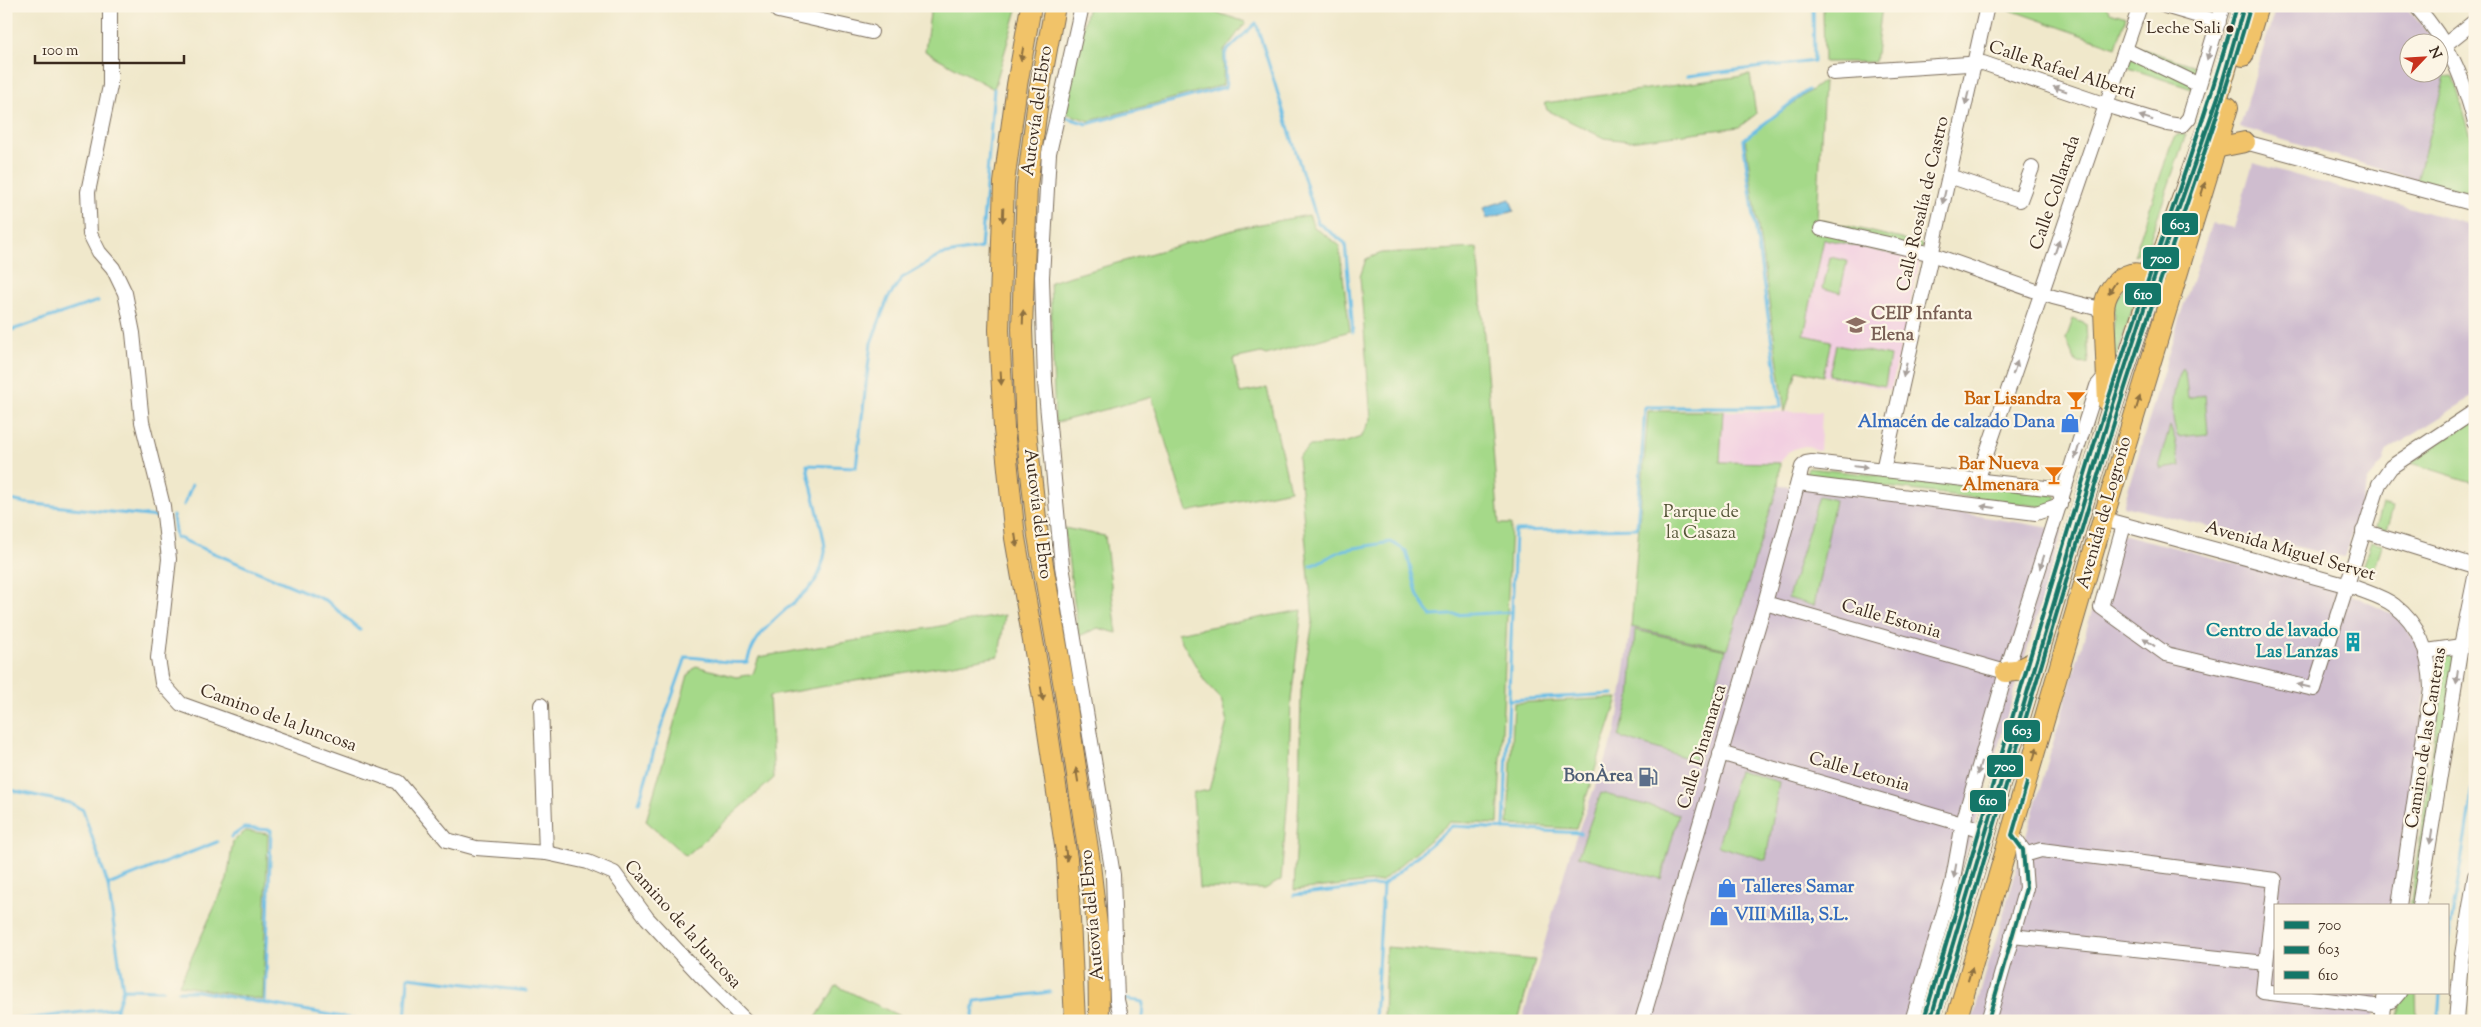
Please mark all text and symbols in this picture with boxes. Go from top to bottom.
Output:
place label: Leche Sali [2146,17,2221,41]
marker: Leche Sali [2225,24,2235,34]
scale bar [35,32,184,64]
north arrow [2398,32,2448,82]
street label: Calle Rafael Alberti [1985,35,2139,107]
text: 100 m [42,41,79,62]
street label: Autovía del Ebro [1016,44,1060,178]
text: N [2423,44,2445,63]
one-way arrow [2205,46,2213,61]
one-way arrow [1018,47,1026,63]
one-way arrow [2052,85,2067,93]
one-way arrow [1963,90,1971,105]
one-way arrow [2139,113,2154,121]
street label: Calle Rosalía de Castro [1891,114,1957,294]
street label: Calle Collarada [2024,132,2088,254]
one-way arrow [2199,182,2207,197]
one-way arrow [1940,189,1948,204]
one-way arrow [999,208,1007,224]
line badge: 603 [2161,212,2199,236]
text: 603 [2170,216,2190,236]
one-way arrow [2054,239,2061,254]
line badge: 700 [2142,246,2180,270]
text: 700 [2150,250,2172,270]
one-way arrow [2107,281,2117,295]
line badge: 610 [2124,282,2162,306]
text: 610 [2134,286,2153,306]
place label: CEIP Infanta Elena [1871,302,1973,349]
one-way arrow [1019,308,1027,324]
school or university icon: CEIP Infanta Elena [1845,314,1867,336]
one-way arrow [2012,361,2019,376]
one-way arrow [1901,362,1909,378]
one-way arrow [998,370,1006,386]
place label: Bar Lisandra [1964,387,2062,413]
bar icon: Bar Lisandra [2065,389,2087,411]
one-way arrow [2135,396,2142,411]
place label: Almacén de calzado Dana [1858,410,2056,436]
shop icon: Almacén de calzado Dana [2059,412,2081,434]
street label: Avenida de Logroño [2071,434,2139,592]
one-way arrow [2073,444,2080,459]
street label: Autovía del Ebro [1016,447,1058,581]
place label: Bar Nueva Almenara [1959,452,2040,499]
one-way arrow [1853,463,1869,471]
bar icon: Bar Nueva Almenara [2043,464,2065,486]
park label: Parque de la Casaza [1663,500,1739,547]
one-way arrow [1980,502,1996,510]
street label: Avenida Miguel Servet [2202,515,2378,589]
one-way arrow [1012,532,1020,548]
one-way arrow [2037,555,2045,570]
street label: Calle Estonia [1838,593,1944,647]
place label: Centro de lavado Las Lanzas [2206,619,2338,666]
building icon: Centro de lavado Las Lanzas [2342,631,2364,653]
one-way arrow [2142,637,2156,647]
street label: Camino de las Canteras [2400,646,2454,830]
one-way arrow [2452,669,2460,685]
street label: Camino de la Juncosa [196,678,360,760]
street label: Calle Dinamarca [1672,681,1734,813]
one-way arrow [2296,682,2311,690]
one-way arrow [1039,686,1047,702]
line badge: 603 [2003,719,2041,743]
text: 603 [2012,722,2032,742]
street label: Calle Letonia [1806,746,1912,800]
one-way arrow [2032,747,2040,762]
line badge: 700 [1986,754,2024,778]
text: 700 [1994,758,2016,778]
one-way arrow [1974,760,1982,775]
place label: BonÀrea [1563,763,1634,790]
fuel station icon: BonÀrea [1637,766,1659,788]
one-way arrow [1073,767,1081,783]
line badge: 610 [1969,789,2007,813]
text: 610 [1979,792,1998,812]
one-way arrow [2426,830,2434,846]
one-way arrow [1062,847,1070,863]
street label: Autovía del Ebro [1074,848,1112,982]
street label: Camino de la Juncosa [617,855,747,995]
one-way arrow [1950,863,1958,879]
place label: Talleres Samar [1742,875,1855,901]
shop icon: Talleres Samar [1716,877,1738,899]
place label: VIII Milla, S.L. [1734,903,1849,929]
legend [2274,904,2448,994]
shop icon: VIII Milla, S.L. [1708,905,1730,927]
text: 700 [2318,916,2341,937]
text: 603 [2318,940,2339,961]
one-way arrow [1966,966,1974,981]
text: 610 [2318,966,2338,987]

